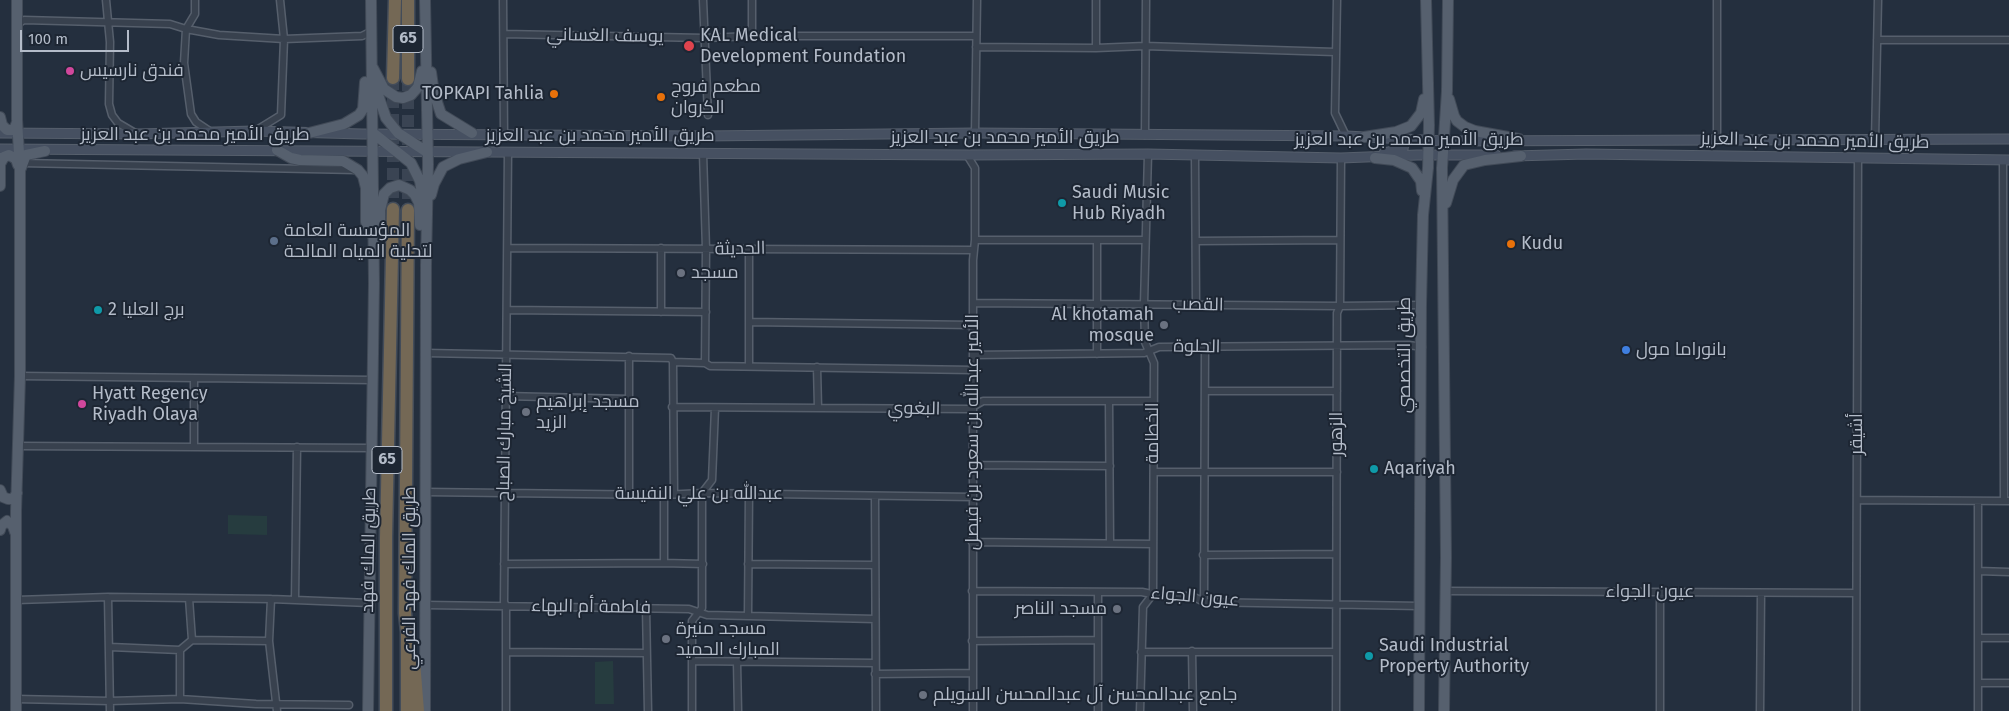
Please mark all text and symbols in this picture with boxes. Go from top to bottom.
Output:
scale bar [22,20,131,52]
street label: يوسف الغساني [547,24,663,48]
place label: KAL Medical Development Foundation [700,25,906,68]
road number: 65 [393,26,423,52]
text: 100 m [28,30,68,48]
marker: KAL Medical Development Foundation [682,39,696,53]
place label: فندق نارسيس [80,60,184,82]
marker: فندق نارسيس [64,65,76,77]
place label: مطعم فروج الكروان [671,76,761,118]
place label: TOPKAPI Tahlia [422,83,544,105]
marker: TOPKAPI Tahlia [548,88,560,100]
marker: مطعم فروج الكروان [655,91,667,103]
street label: طريق الأمير محمد بن عبد العزيز [80,124,310,146]
street label: طريق الأمير محمد بن عبد العزيز [485,125,715,147]
street label: طريق الأمير محمد بن عبد العزيز [890,127,1120,149]
street label: طريق الأمير محمد بن عبد العزيز [1700,128,1930,154]
street label: طريق الأمير محمد بن عبد العزيز [1294,129,1524,151]
place label: Saudi Music Hub Riyadh [1072,182,1169,224]
marker: Saudi Music Hub Riyadh [1056,197,1068,209]
place label: المؤسسة العامة لتحلية المياه المالحة [284,220,432,262]
place label: Kudu [1521,233,1563,255]
marker: المؤسسة العامة لتحلية المياه المالحة [268,235,280,247]
street label: الحديثة [714,238,766,260]
marker: Kudu [1505,238,1517,250]
place label: مسجد [691,262,739,284]
marker: مسجد [675,267,687,279]
street label: القصب [1172,294,1224,316]
street label: طريق التخصصي [1394,297,1416,413]
place label: برج العليا 2 [108,299,184,321]
marker: برج العليا 2 [92,304,104,316]
place label: Al khotamah mosque [1051,304,1154,346]
street label: الأمير عبدالله بن سعود بن فيصل [962,314,984,550]
marker: Al khotamah mosque [1158,319,1170,331]
street label: الحلوة [1173,336,1221,358]
place label: بانوراما مول [1636,339,1726,361]
marker: بانوراما مول [1620,344,1632,356]
street label: الشيخ مبارك الصباح [493,363,517,501]
place label: Hyatt Regency Riyadh Olaya [92,383,208,426]
place label: مسجد إبراهيم الزيد [536,391,640,434]
marker: Hyatt Regency Riyadh Olaya [76,398,88,410]
street label: البغوي [887,398,941,420]
street label: الخطامة [1142,402,1164,464]
marker: مسجد إبراهيم الزيد [520,406,532,418]
street label: الزهور [1326,412,1348,456]
street label: أشيقر [1846,413,1868,455]
road number: 65 [372,446,402,474]
place label: Aqariyah [1384,458,1456,480]
marker: Aqariyah [1368,463,1380,475]
street label: عبدالله بن علي النفيسة [615,483,783,505]
street label: طريق الملك فهد الفرعي [399,486,421,670]
street label: طريق الملك فهد [357,487,381,613]
street label: عيون الجواء [1606,581,1694,603]
street label: عيون الجواء [1150,582,1240,612]
street label: فاطمة أم البهاء [531,595,651,619]
place label: مسجد الناصر [1015,598,1107,620]
marker: مسجد الناصر [1111,603,1123,615]
place label: مسجد منيرة المبارك الحميد [676,618,780,660]
marker: مسجد منيرة المبارك الحميد [660,633,672,645]
place label: Saudi Industrial Property Authority [1379,635,1529,678]
marker: Saudi Industrial Property Authority [1363,650,1375,662]
place label: جامع عبدالمحسن آل عبدالمحسن السويلم [933,684,1237,706]
marker: جامع عبدالمحسن آل عبدالمحسن السويلم [917,689,929,701]

